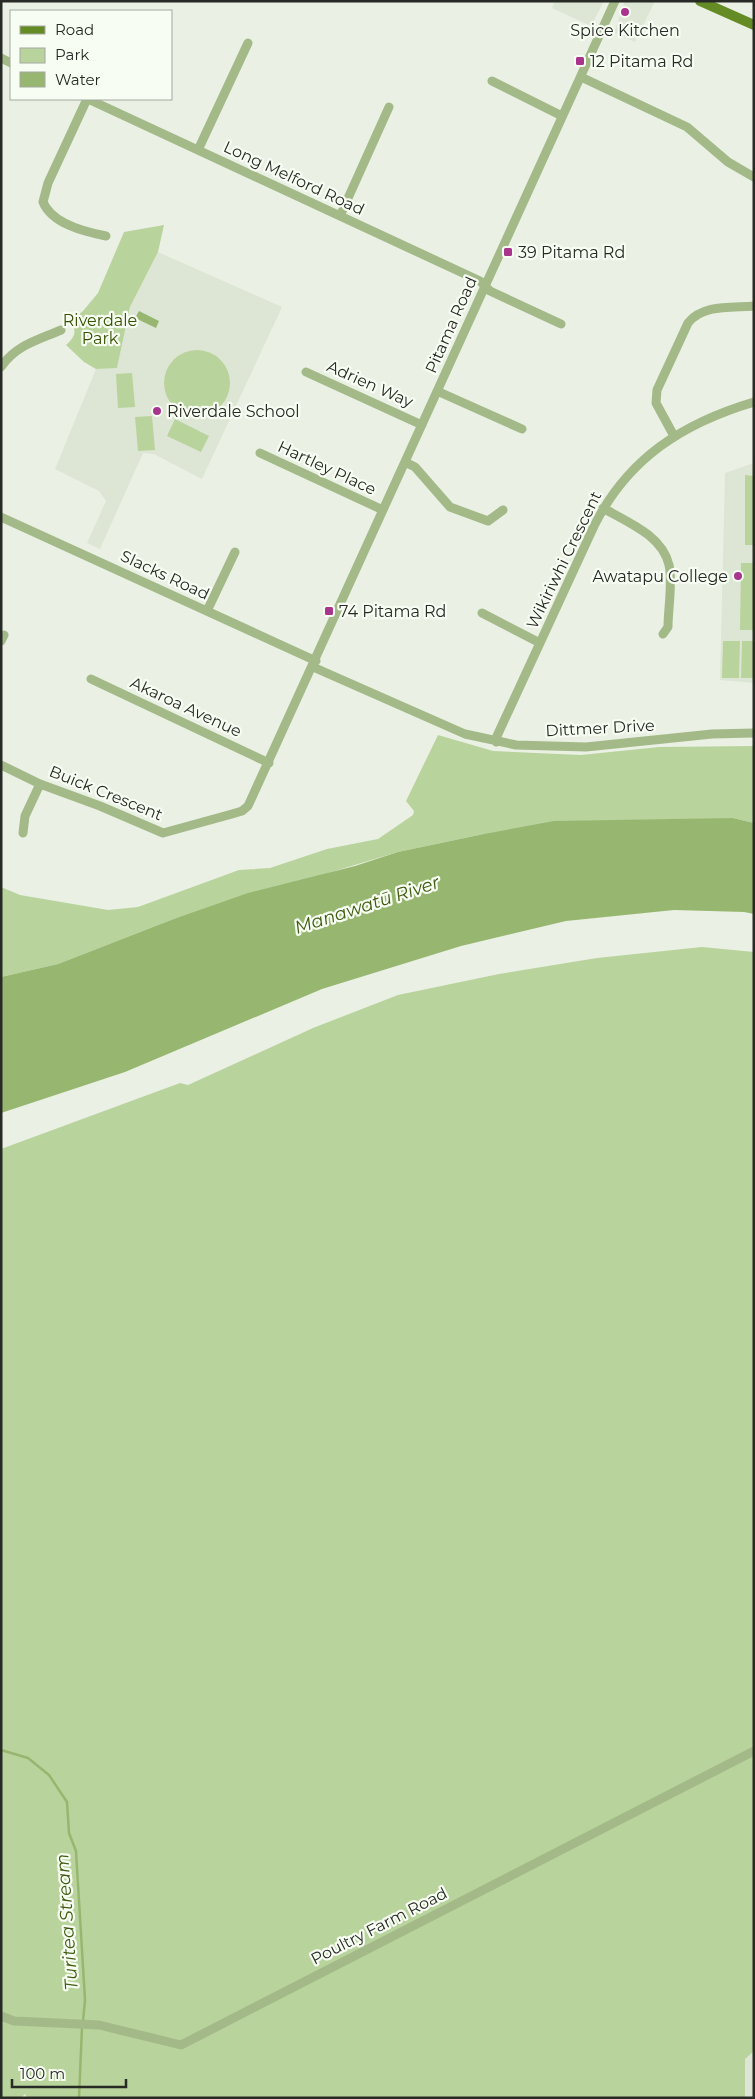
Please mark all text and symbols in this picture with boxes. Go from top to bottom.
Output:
marker: Spice Kitchen [619,6,631,18]
legend [10,10,172,100]
text: Road [55,20,94,39]
place label: Spice Kitchen [570,21,680,40]
text: Park [55,45,89,64]
place label: 12 Pitama Rd [590,52,693,71]
marker: 12 Pitama Rd [574,55,586,67]
text: Water [55,70,101,89]
street label: Long Melford Road [221,137,367,219]
place label: 39 Pitama Rd [518,243,625,262]
marker: 39 Pitama Rd [502,246,514,258]
street label: Pitama Road [421,274,481,376]
park label: Riverdale Park [63,311,137,348]
street label: Adrien Way [324,357,416,412]
place label: Riverdale School [167,402,300,421]
marker: Riverdale School [151,405,163,417]
street label: Hartley Place [275,437,379,499]
street label: Wikiriwhi Crescent [522,488,606,632]
street label: Slacks Road [118,546,212,604]
place label: Awatapu College [592,567,728,586]
marker: Awatapu College [732,570,744,582]
place label: 74 Pitama Rd [339,602,446,621]
marker: 74 Pitama Rd [323,605,335,617]
street label: Akaroa Avenue [127,673,245,741]
street label: Dittmer Drive [545,716,655,740]
street label: Buick Crescent [47,762,166,825]
water label: Manawatū River [292,871,443,939]
water label: Turitea Stream [51,1853,83,1991]
street label: Poultry Farm Road [308,1883,450,1969]
scale bar [12,2056,126,2088]
text: 100 m [20,2064,65,2083]

